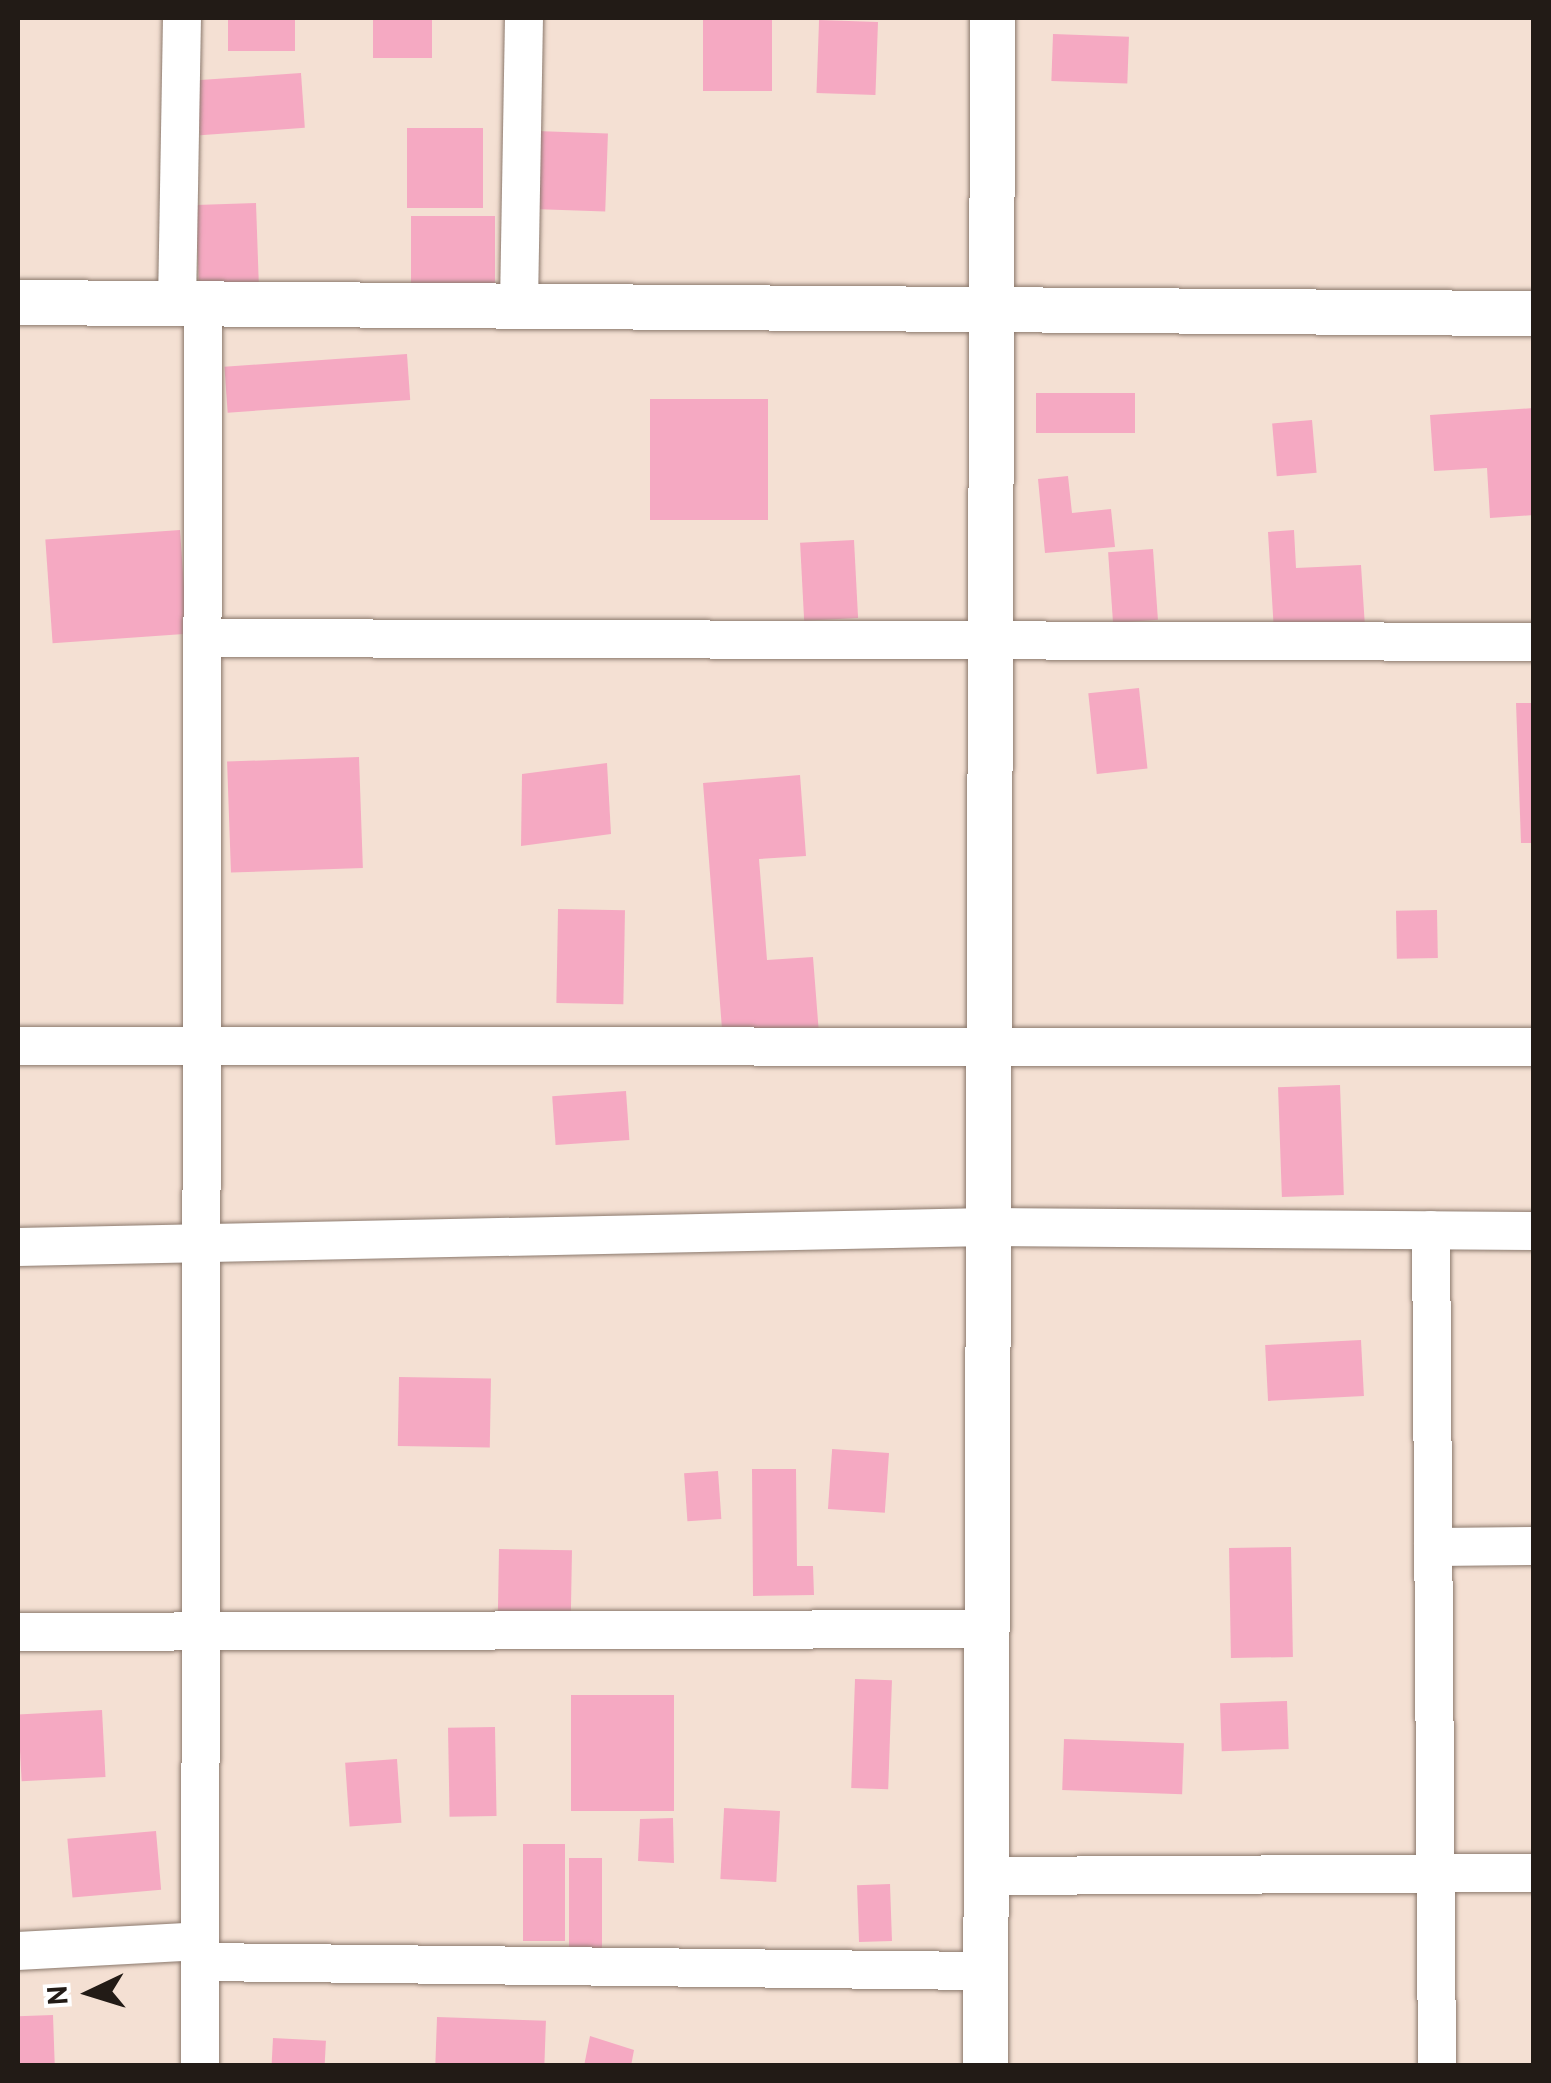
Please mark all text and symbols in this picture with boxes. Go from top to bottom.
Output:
north arrow [40,1943,140,2043]
text: N [41,1984,79,2006]

